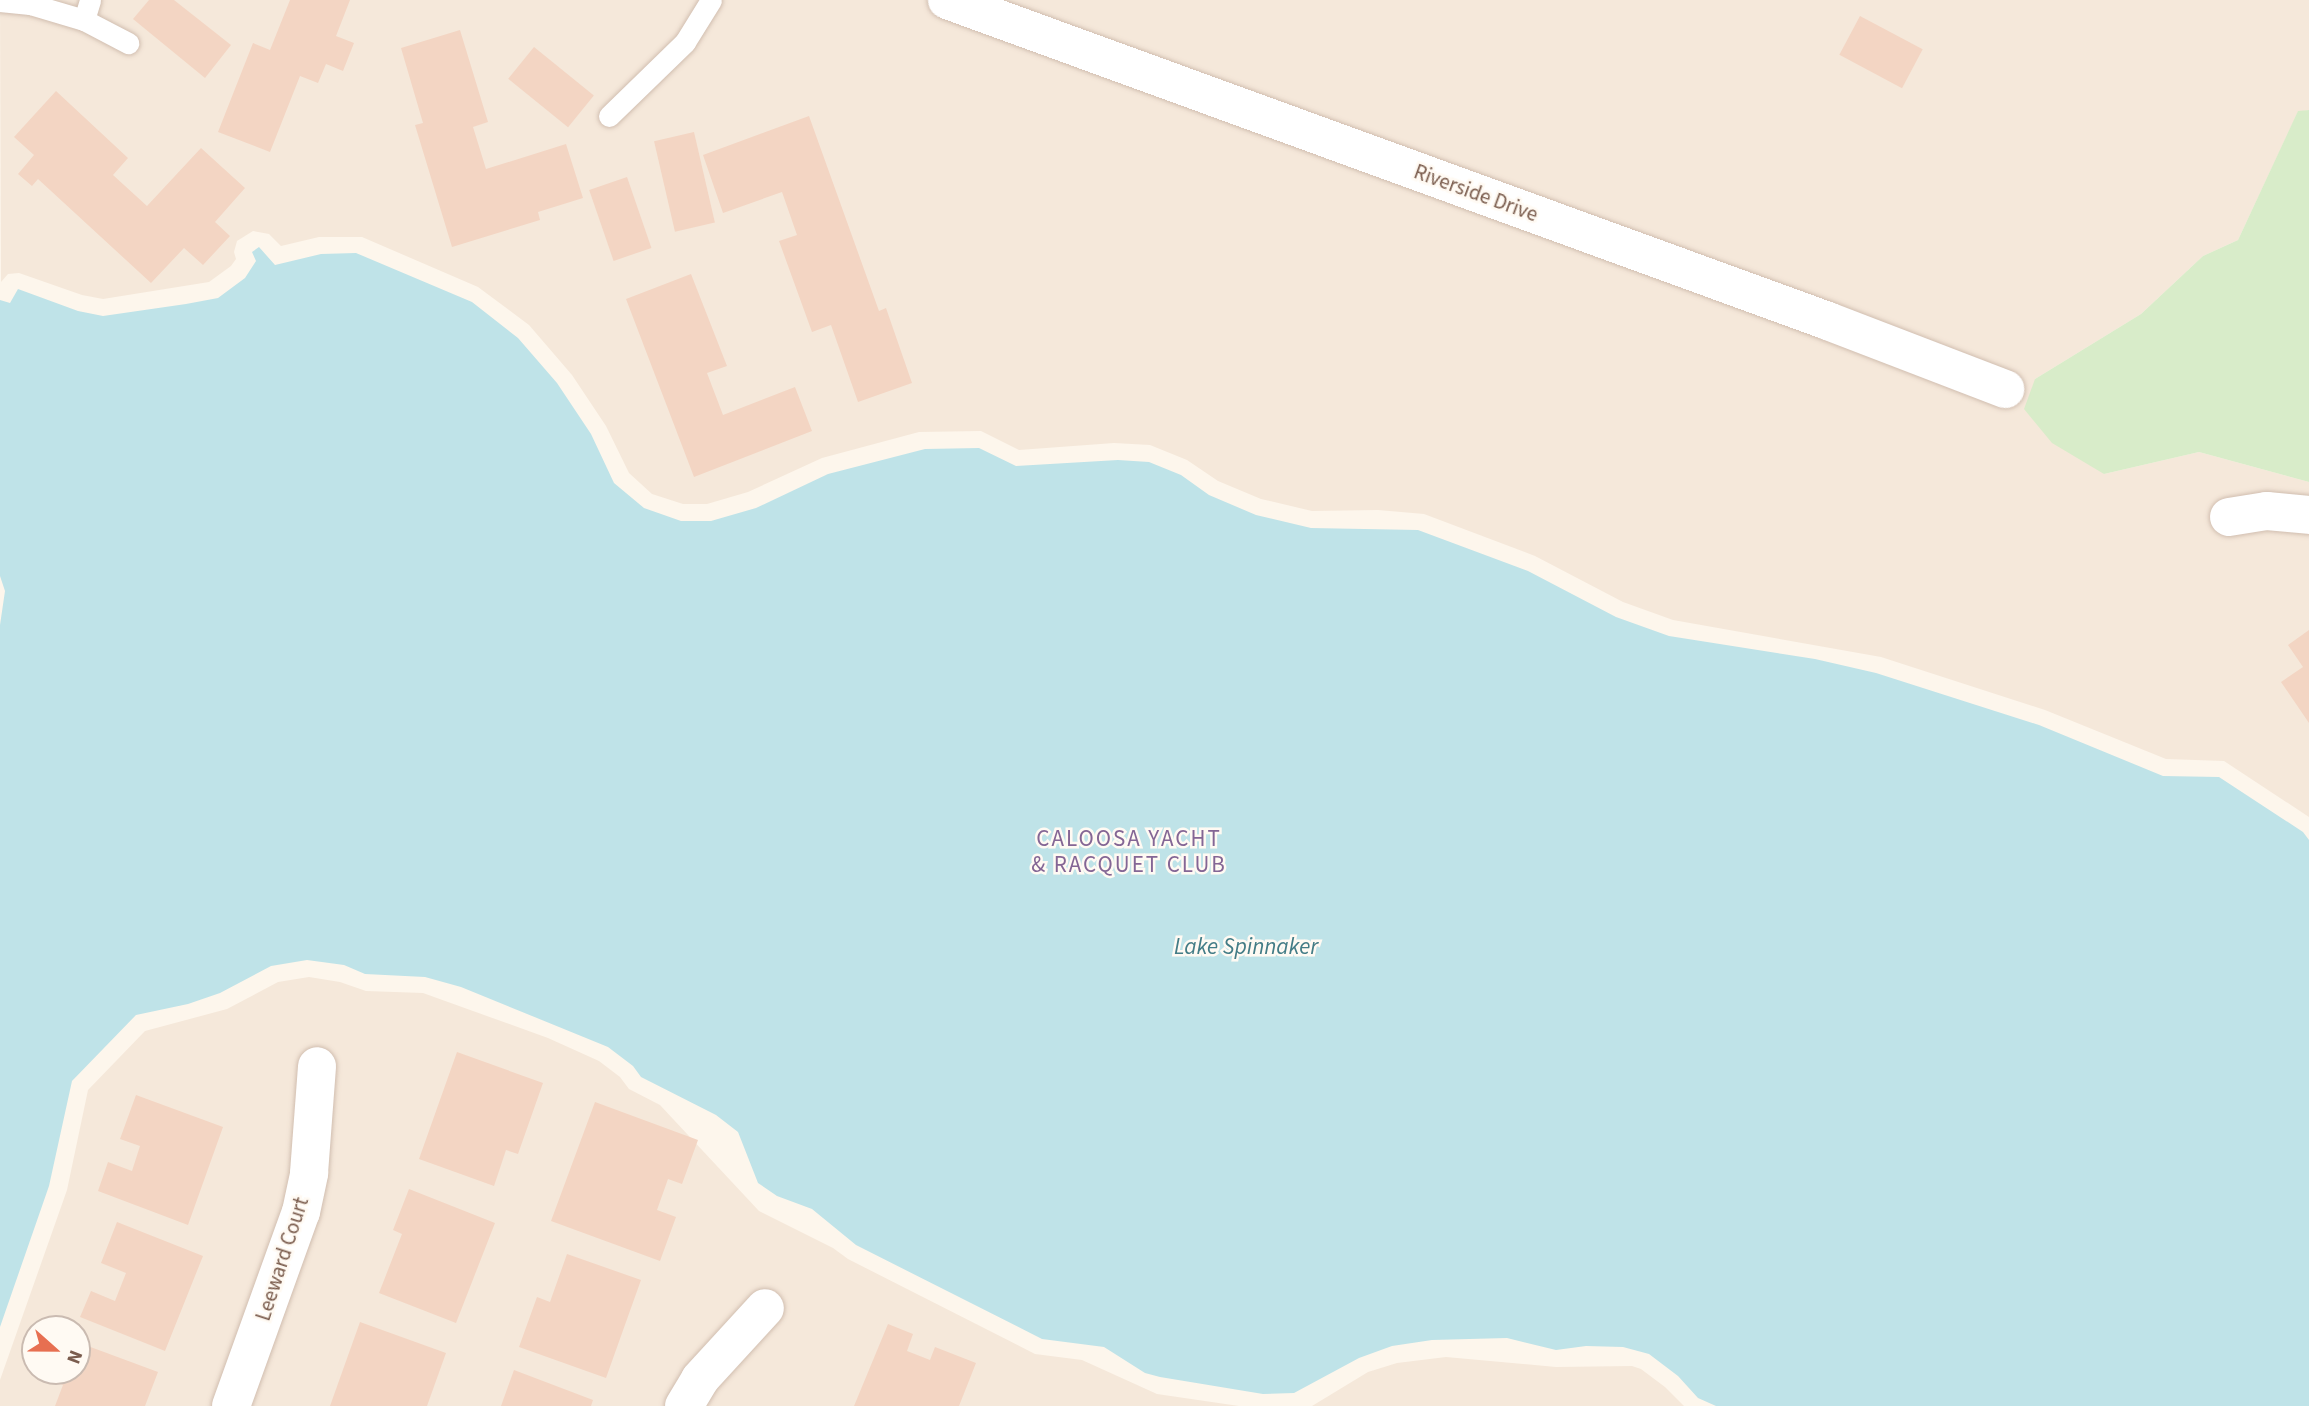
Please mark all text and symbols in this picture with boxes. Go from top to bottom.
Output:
street label: Riverside Drive [1411,159,1541,227]
district label: CALOOSA YACHT & RACQUET CLUB [1033,825,1225,879]
water label: Lake Spinnaker [1174,933,1318,961]
street label: Leeward Court [250,1194,314,1324]
north arrow [21,1315,91,1385]
text: N [59,1346,89,1368]

